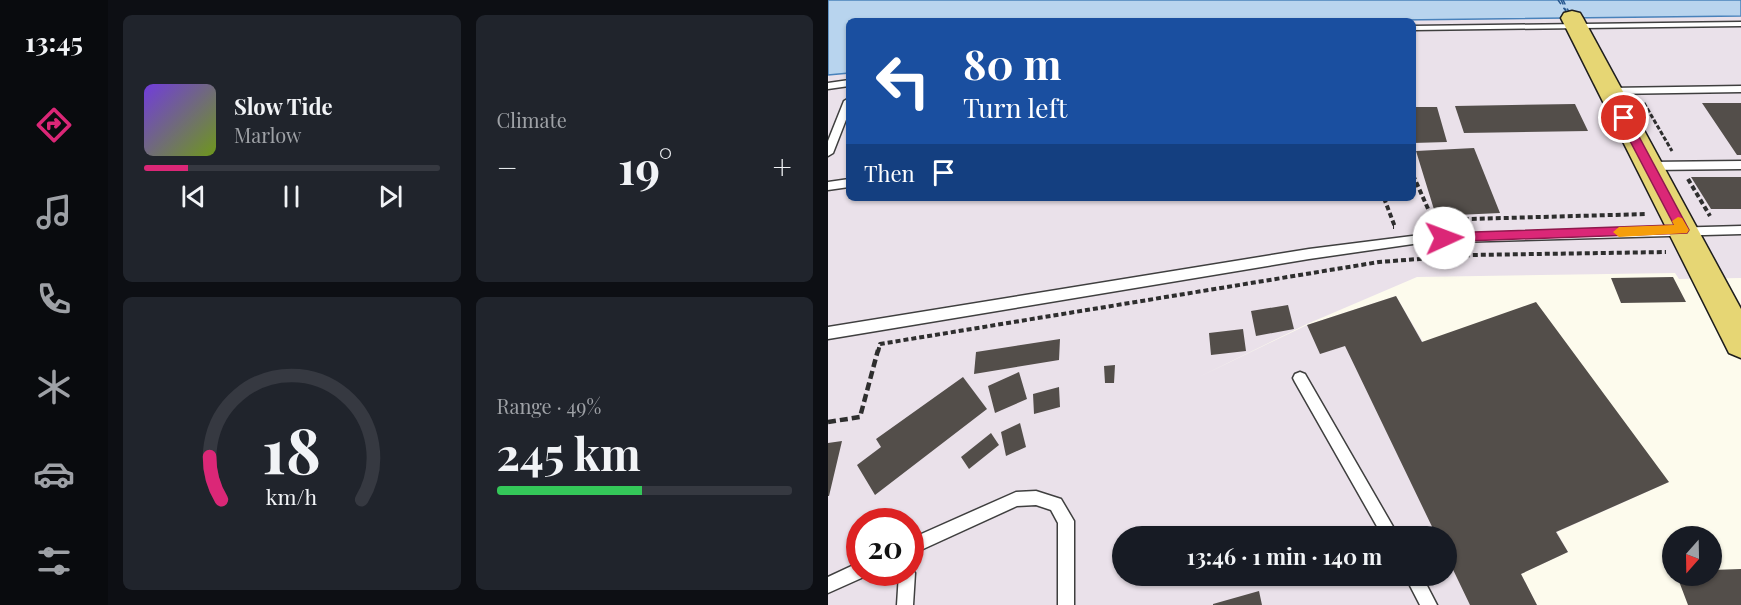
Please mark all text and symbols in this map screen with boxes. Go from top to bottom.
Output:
text: 13:45 [25,23,83,59]
text: 80 m [963,35,1061,91]
icon: left [864,42,942,120]
text: Turn left [963,89,1067,125]
text: Slow Tide [234,91,333,121]
pin [1598,92,1649,143]
icon: arrive [1607,101,1640,134]
icon: directions [33,104,75,146]
text: Climate [497,106,567,133]
text: Marlow [234,121,302,148]
text: 19° [618,136,672,196]
text: − [497,144,518,188]
text: + [773,144,792,188]
icon: arrive [927,156,960,189]
text: Then [864,158,915,188]
icon: previous [177,180,210,213]
icon: pause [275,180,308,213]
icon: next [374,180,407,213]
icon: music [33,191,75,233]
position arrow [1412,206,1476,270]
icon: phone [33,278,75,320]
icon: climate [33,366,75,408]
text: Range · 49% [497,392,601,419]
text: 18 [262,406,321,490]
text: 245 km [497,422,641,482]
icon: car [33,453,75,495]
text: km/h [266,483,318,511]
speed limit sign: 20 [846,508,924,586]
north arrow [1662,526,1722,586]
map controls [1662,526,1722,586]
icon: filters [33,540,75,582]
text: 13:46 · 1 min · 140 m [1187,541,1382,571]

